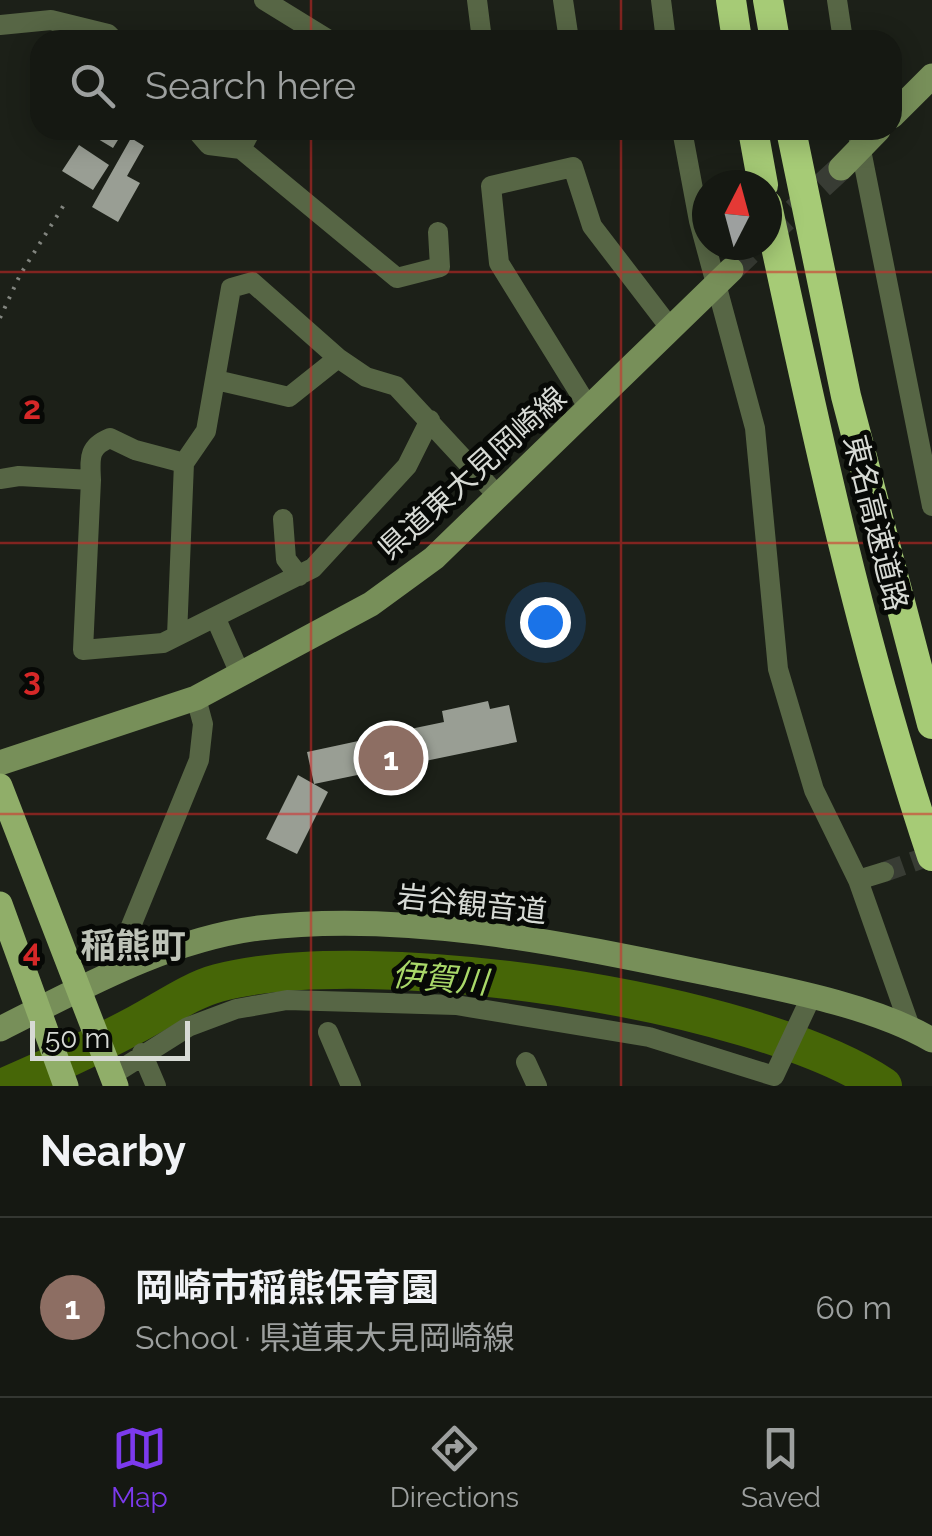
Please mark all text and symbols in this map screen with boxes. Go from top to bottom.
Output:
search box [30,30,902,140]
icon: search [65,58,120,113]
text: Search here [145,63,356,108]
north arrow [692,170,782,260]
street label: 県道東大見岡崎線 [371,380,573,566]
text: 2 [23,389,41,426]
street label: 東名高速道路 [837,431,915,615]
your location [520,597,571,648]
text: 3 [23,660,41,697]
pin: 1 [358,720,424,796]
street label: 岩谷観音道 [396,879,548,929]
district label: 稲熊町 [80,925,186,966]
text: 4 [23,932,41,969]
water label: 伊賀川 [391,955,492,1001]
scale bar [30,1016,190,1060]
text: 50 m [45,1022,110,1055]
text: Nearby [40,1127,186,1176]
text: 岡崎市稲熊保育園 [135,1265,439,1310]
text: 1 [65,1289,80,1326]
text: 60 m [816,1289,892,1326]
text: School · 県道東大見岡崎線 [135,1319,515,1356]
tab: Map [111,1421,168,1514]
tab: Directions [390,1421,519,1514]
tab: Saved [741,1421,821,1514]

